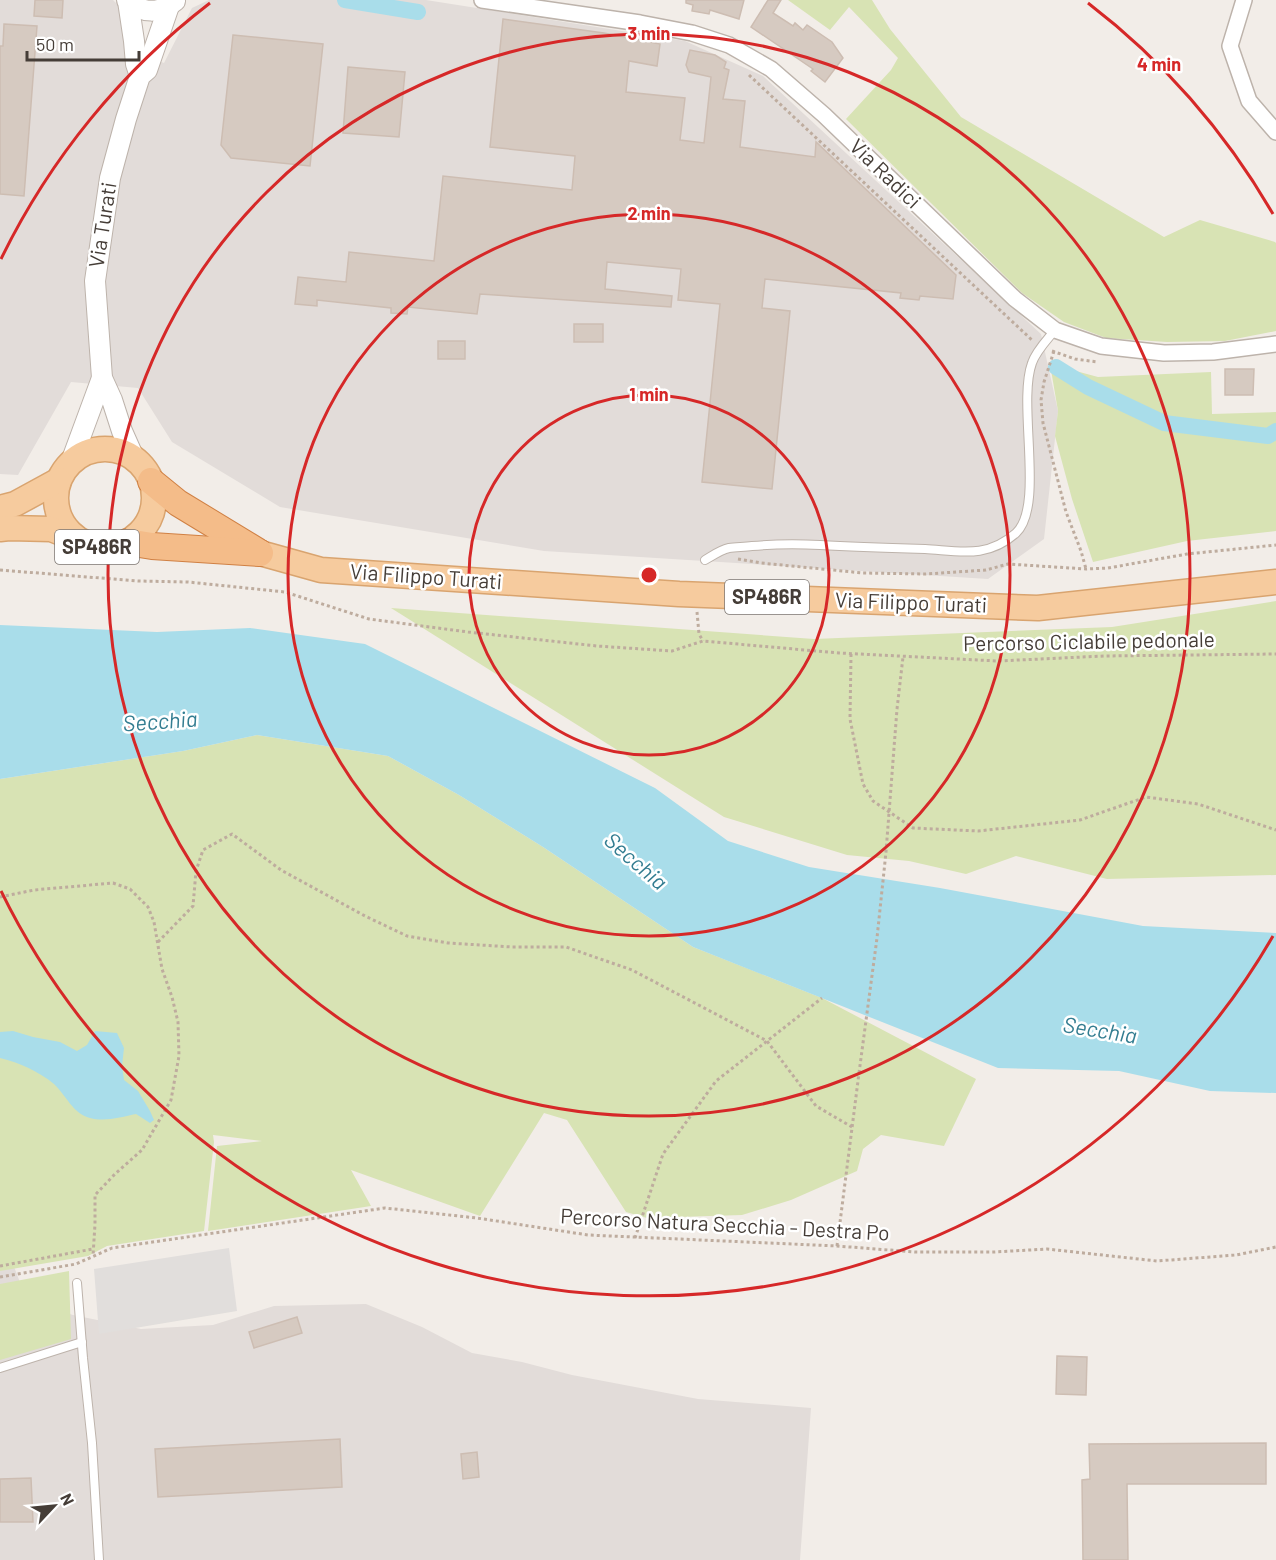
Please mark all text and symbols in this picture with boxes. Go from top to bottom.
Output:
text: 3 min [628,22,670,44]
scale bar [27,24,140,62]
text: 50 m [36,33,74,55]
text: 4 min [1137,53,1181,75]
street label: Via Radici [845,133,927,213]
street label: Via Turati [82,180,121,269]
text: 2 min [627,202,671,224]
text: 1 min [629,383,669,405]
road number: SP486R [55,530,139,564]
street label: Via Filippo Turati [349,558,503,593]
centre of rings [639,565,659,585]
road number: SP486R [725,580,809,614]
street label: Via Filippo Turati [834,586,988,617]
street label: Percorso Ciclabile pedonale [963,626,1215,655]
water label: Secchia [122,704,198,736]
water label: Secchia [600,826,673,895]
water label: Secchia [1061,1010,1139,1048]
street label: Percorso Natura Secchia - Destra Po [560,1202,890,1245]
north arrow [24,1476,84,1536]
text: N [57,1490,79,1508]

